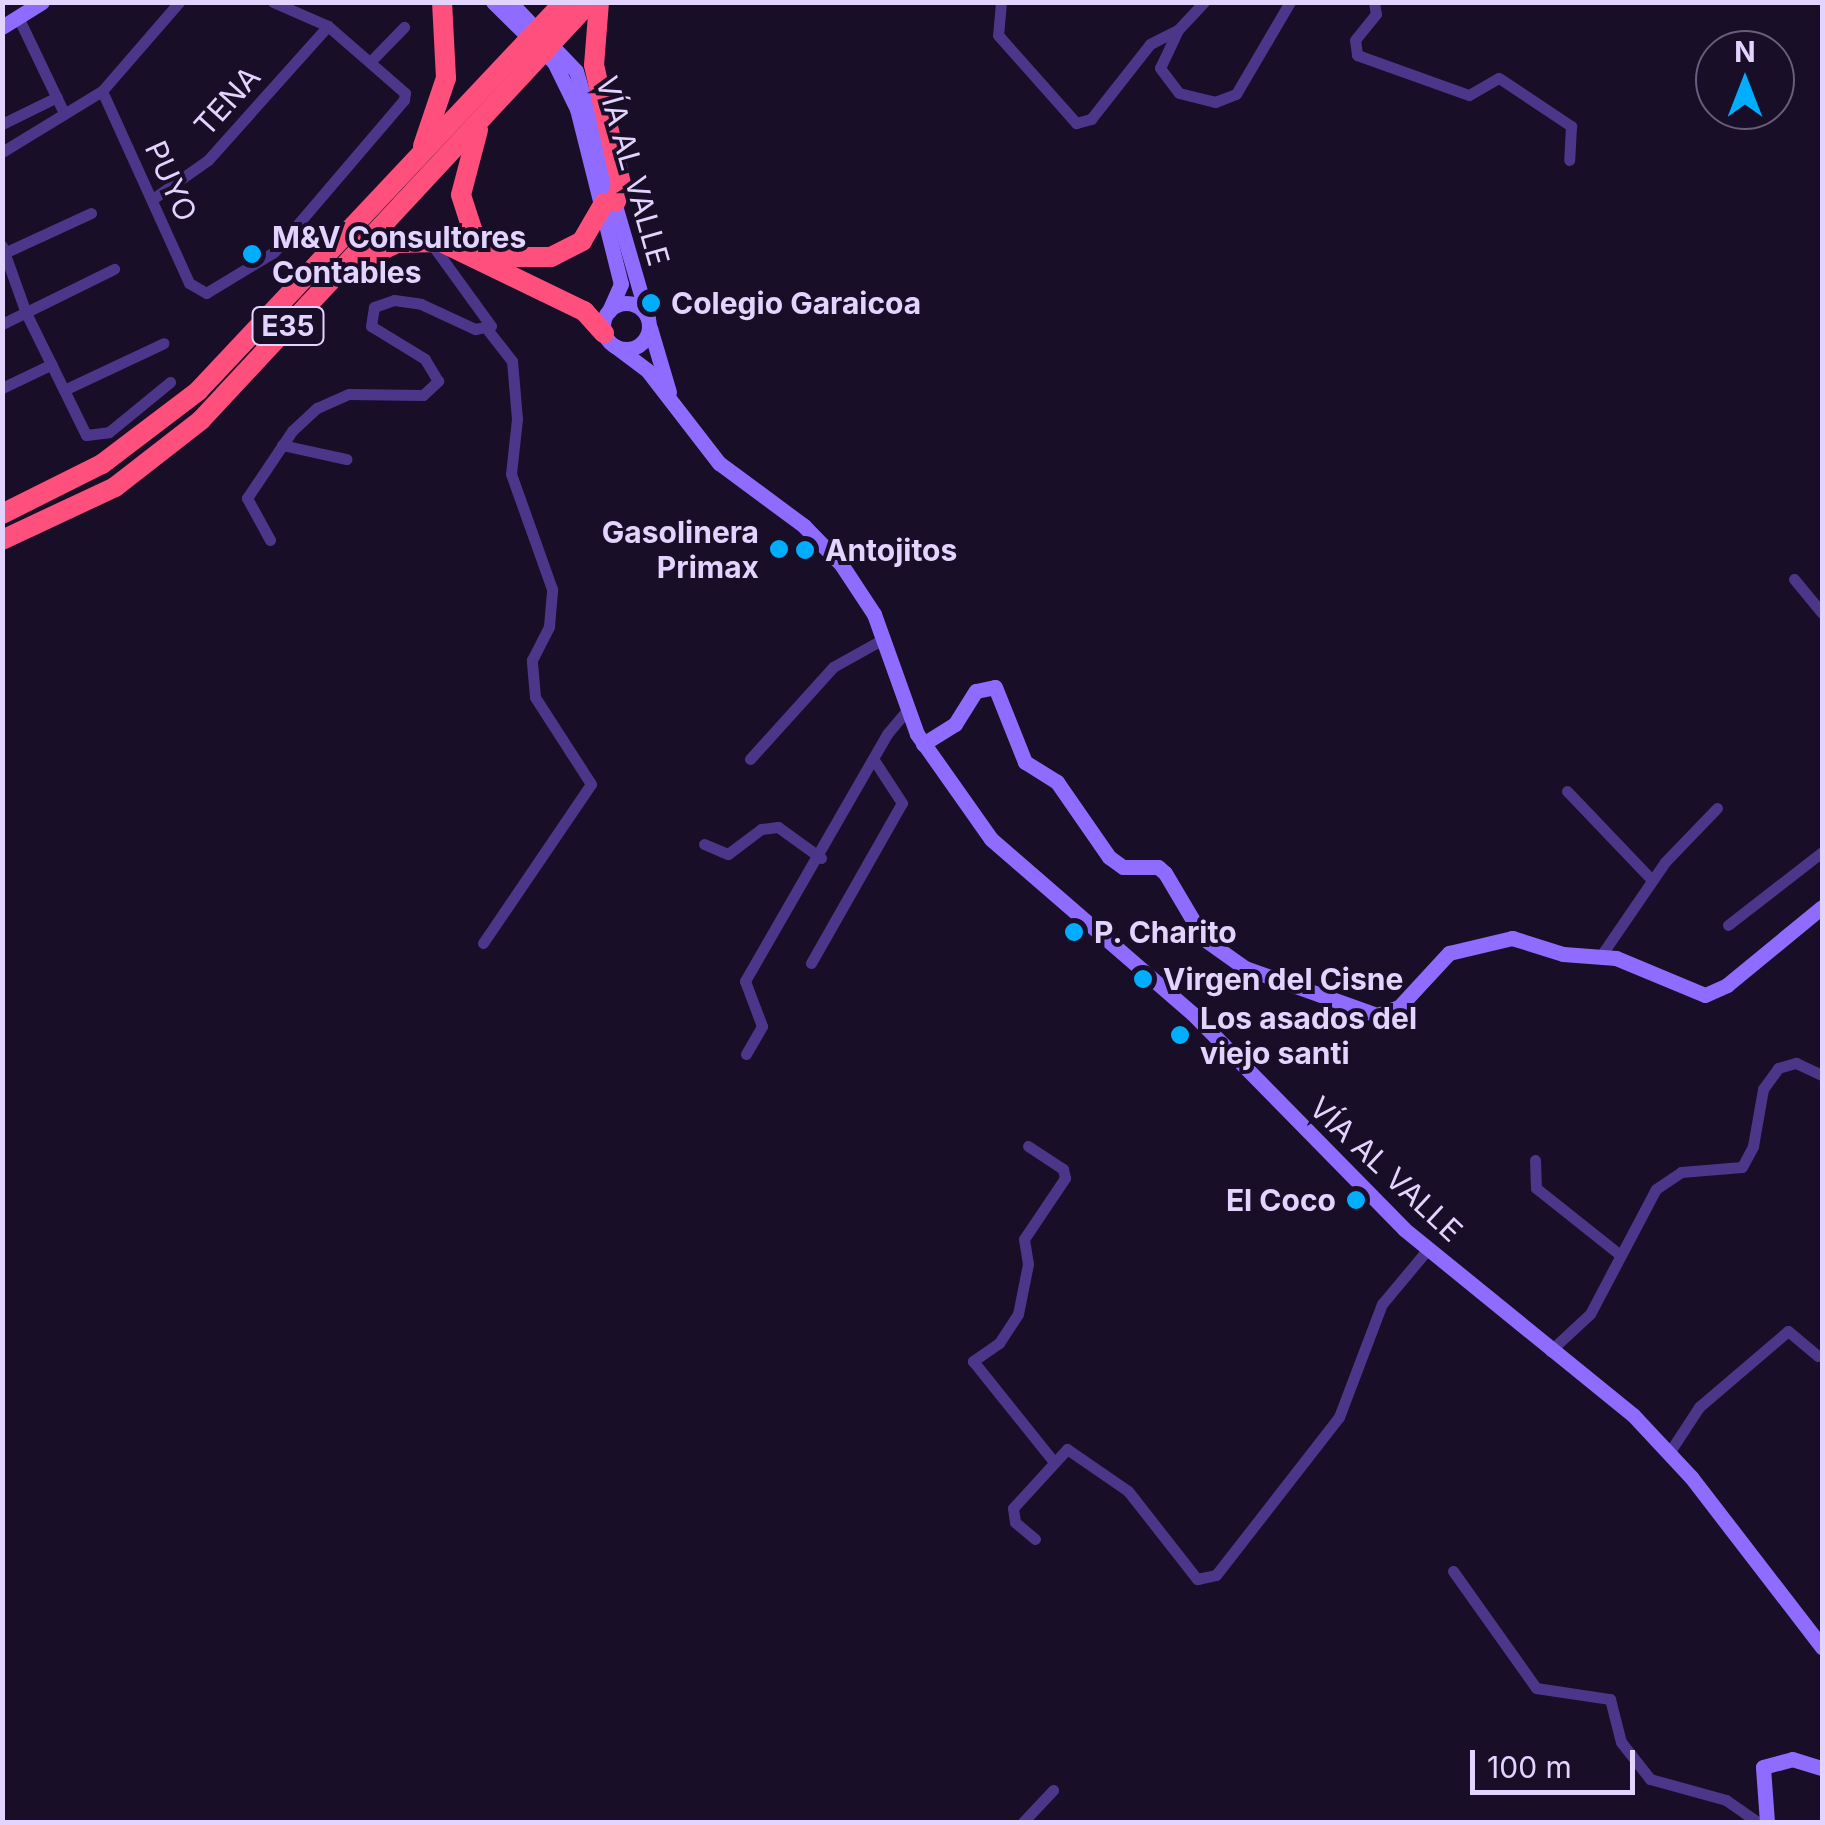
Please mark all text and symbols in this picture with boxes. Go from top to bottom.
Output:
north arrow [1695,30,1795,130]
text: N [1734,35,1756,69]
street label: TENA [187,59,267,143]
street label: VÍA AL VALLE [589,72,677,270]
street label: PUYO [138,135,204,227]
place label: M&V Consultores Contables [272,219,526,290]
marker: M&V Consultores Contables [241,243,263,265]
place label: Colegio Garaicoa [671,285,921,321]
marker: Colegio Garaicoa [640,292,662,314]
road number: E35 [250,303,326,349]
place label: Gasolinera Primax [602,514,759,584]
place label: Antojitos [825,532,957,568]
marker: Gasolinera Primax [768,538,790,560]
marker: Antojitos [794,539,816,561]
place label: P. Charito [1094,914,1237,950]
marker: P. Charito [1063,921,1085,943]
place label: Virgen del Cisne [1163,961,1403,997]
marker: Virgen del Cisne [1132,968,1154,990]
place label: Los asados del viejo santi [1200,1000,1417,1070]
marker: Los asados del viejo santi [1169,1024,1191,1046]
street label: VÍA AL VALLE [1302,1089,1470,1249]
place label: El Coco [1226,1182,1336,1218]
marker: El Coco [1345,1189,1367,1211]
scale bar [1475,1730,1640,1792]
text: 100 m [1487,1749,1572,1785]

